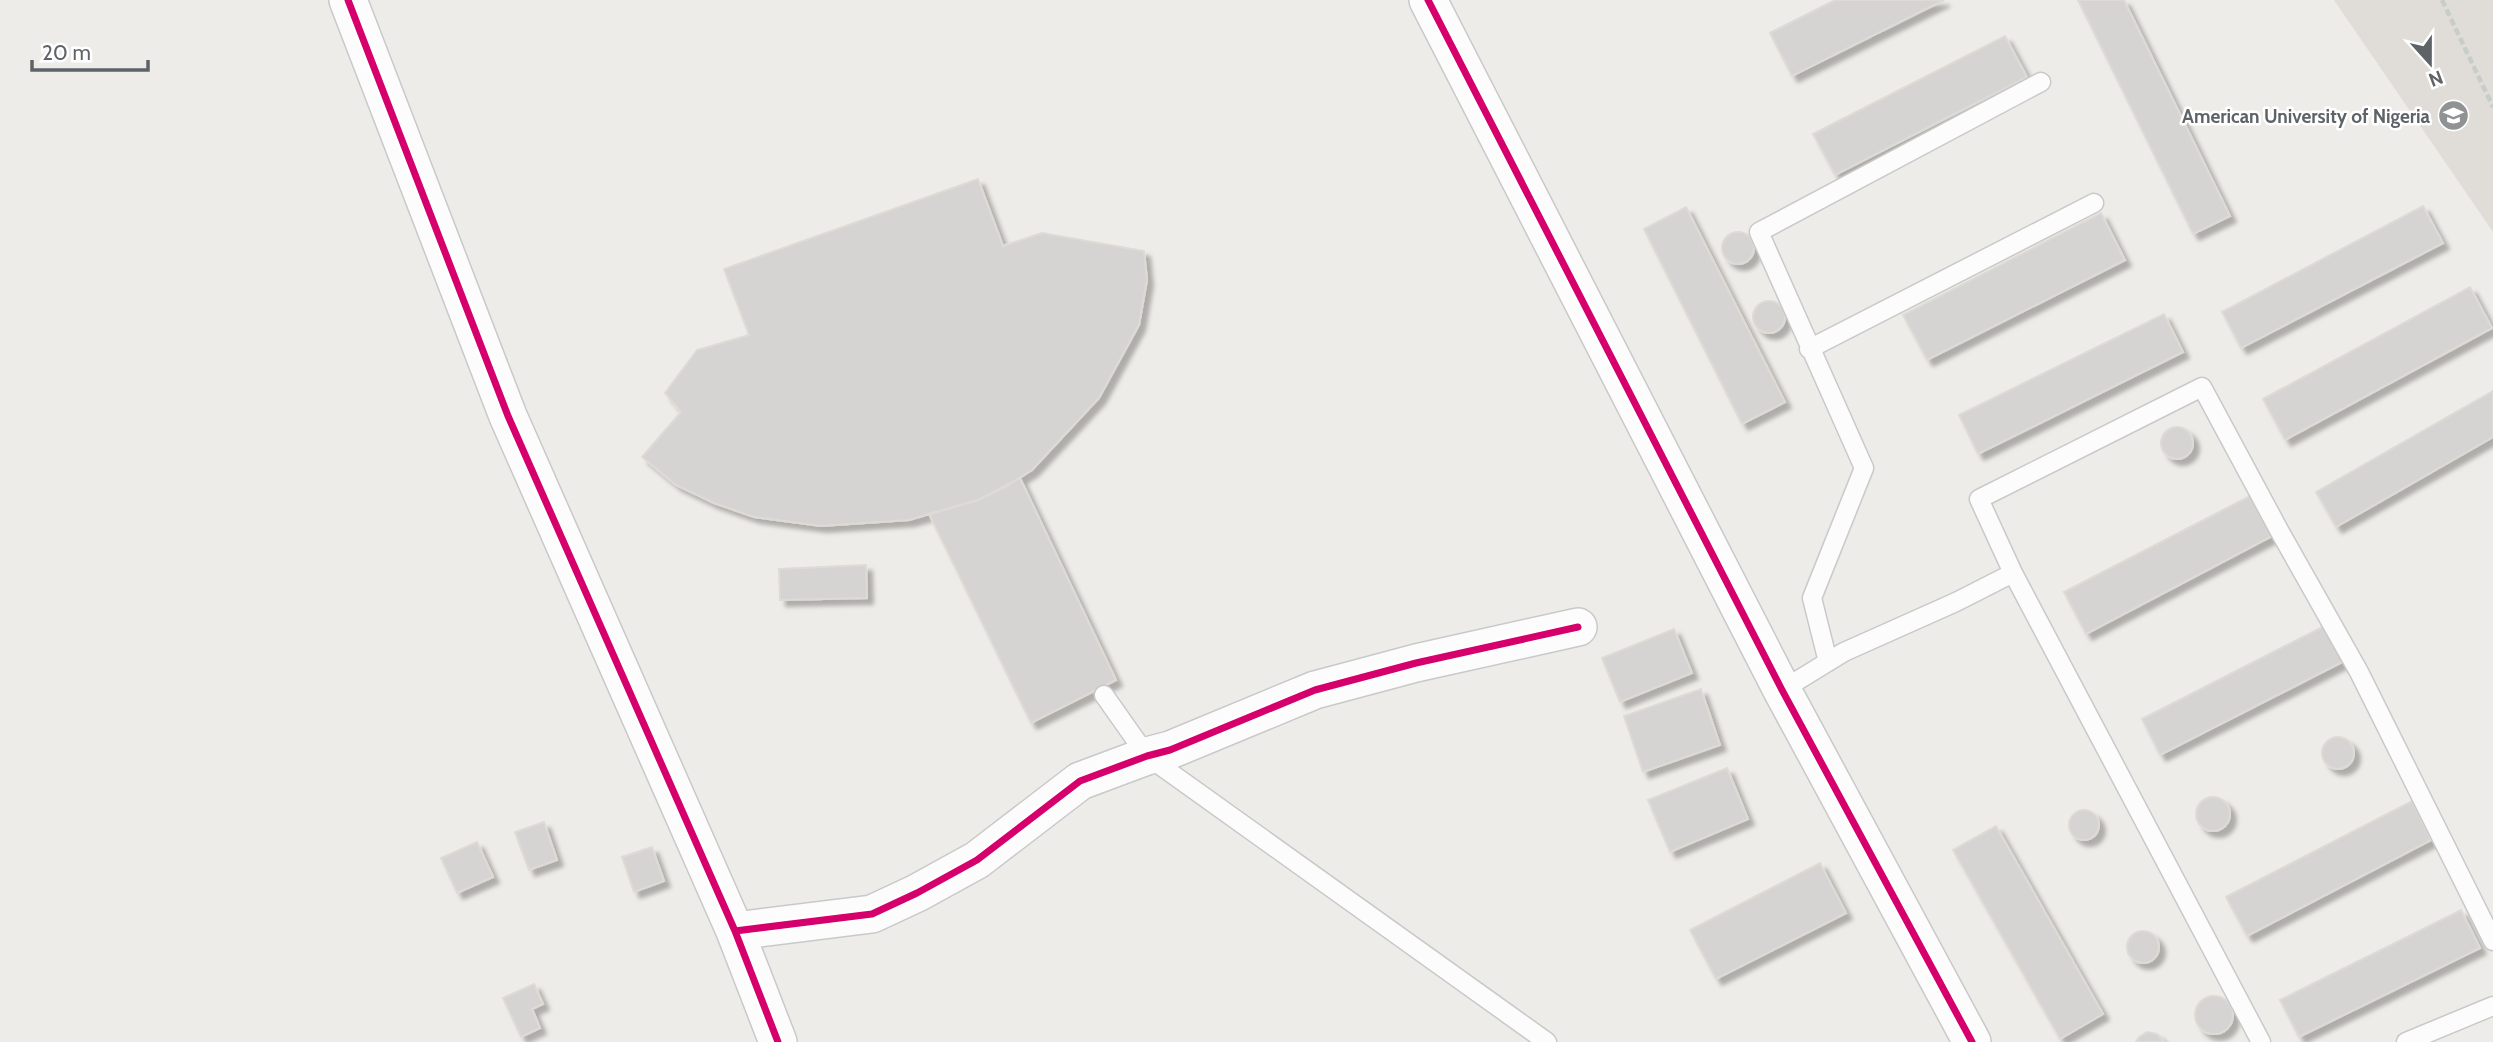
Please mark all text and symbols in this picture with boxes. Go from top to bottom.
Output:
scale bar [32,28,147,72]
north arrow [2395,28,2465,98]
text: 20 m [42,40,91,65]
text: N [2426,65,2446,92]
school or university icon: American University of Nigeria [2436,99,2470,133]
place label: American University of Nigeria [2182,105,2431,128]

